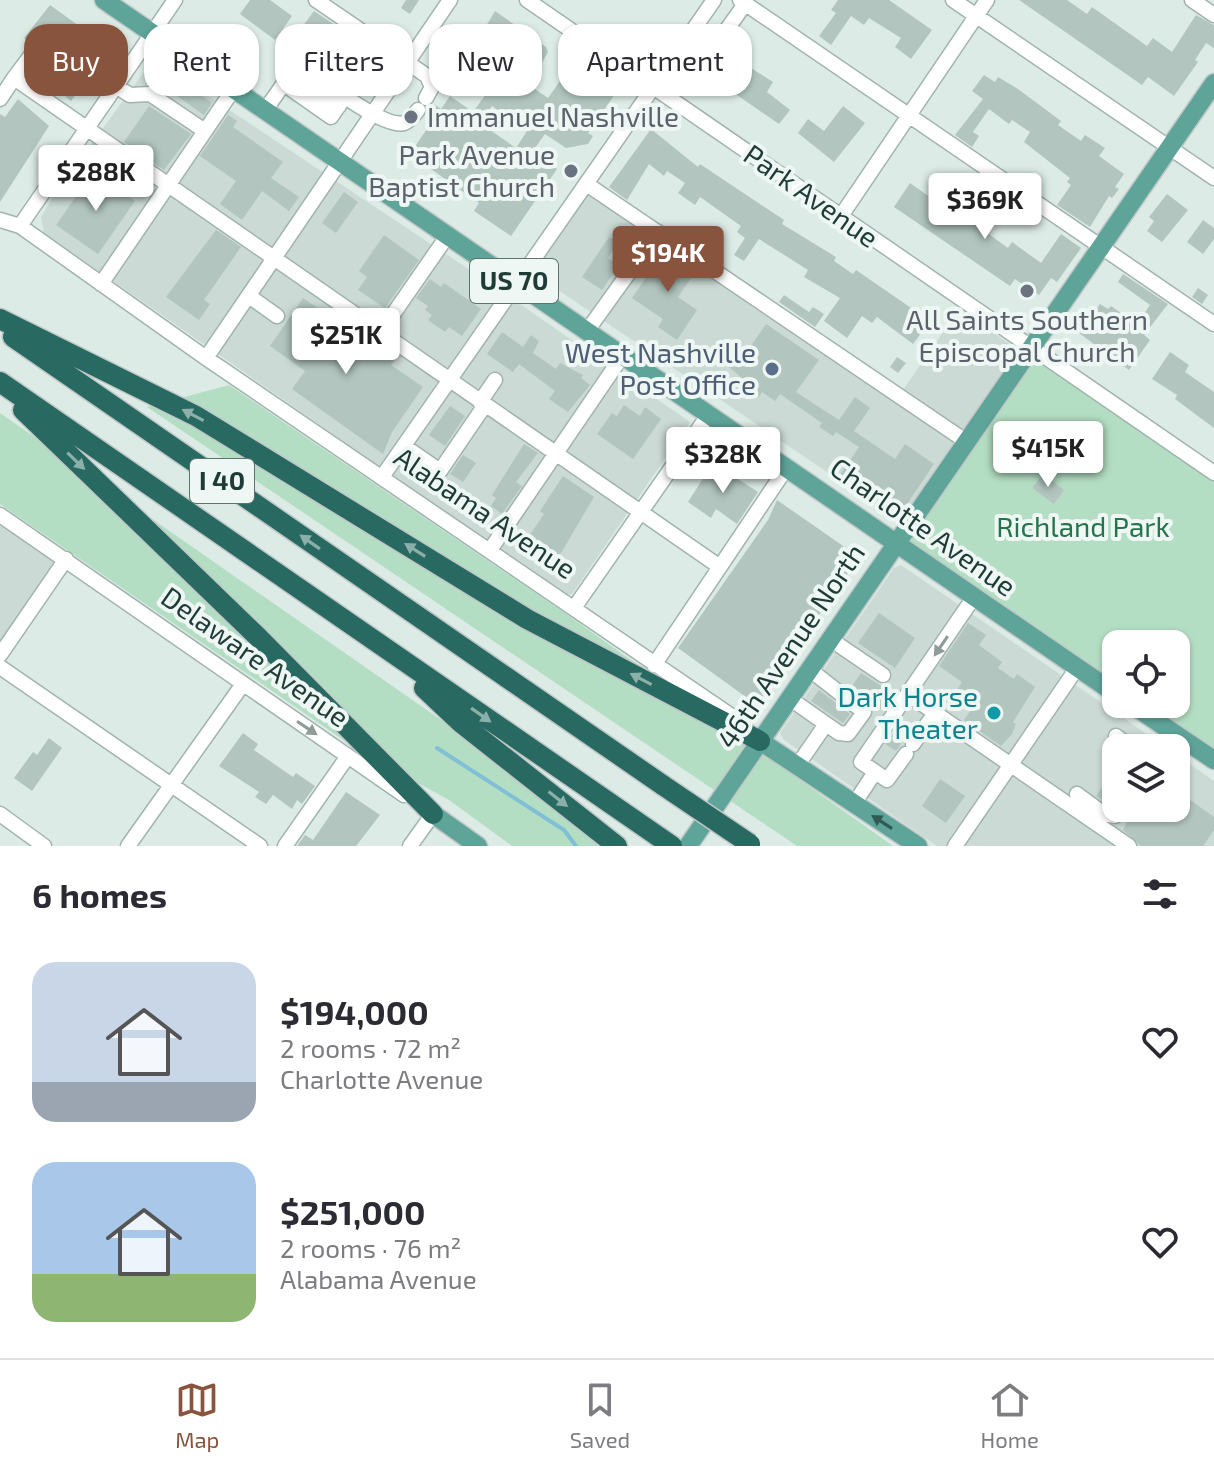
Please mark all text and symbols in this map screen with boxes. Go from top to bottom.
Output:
chip: Buy [24,24,128,96]
chip: Rent [144,24,259,96]
chip: Filters [275,24,413,96]
chip: New [429,24,542,96]
chip: Apartment [558,24,752,96]
place label: Immanuel Nashville [427,99,679,133]
marker: Immanuel Nashville [402,108,420,126]
street label: Park Avenue [738,136,885,254]
place label: Park Avenue Baptist Church [368,137,555,203]
pin: $288K [40,145,152,213]
text: $288K [56,155,136,186]
marker: Park Avenue Baptist Church [562,162,580,180]
pin: $369K [929,173,1041,241]
text: $369K [947,183,1024,214]
pin: $194K [612,226,724,294]
text: $194K [631,236,705,267]
road number: US 70 [470,259,558,303]
marker: All Saints Southern Episcopal Church [1018,282,1036,300]
place label: All Saints Southern Episcopal Church [906,302,1148,368]
pin: $251K [290,308,402,376]
text: $251K [310,318,382,349]
place label: West Nashville Post Office [565,335,756,401]
marker: West Nashville Post Office [763,360,781,378]
one-way arrow [182,409,204,423]
pin: $415K [992,421,1104,489]
pin: $328K [667,427,779,495]
text: $415K [1011,431,1085,462]
text: $328K [684,437,762,468]
street label: Alabama Avenue [388,439,583,585]
street label: Charlotte Avenue [824,450,1023,603]
one-way arrow [66,452,85,470]
road number: I 40 [190,459,254,503]
park label: Richland Park [996,509,1170,543]
one-way arrow [300,535,321,550]
street label: 46th Avenue North [709,537,871,754]
one-way arrow [404,544,426,558]
street label: Delaware Avenue [155,579,356,733]
map controls [1102,630,1190,822]
button: locate [1102,630,1190,718]
one-way arrow [934,635,949,656]
one-way arrow [630,672,652,686]
place label: Dark Horse Theater [837,679,978,745]
marker: Dark Horse Theater [985,704,1003,722]
one-way arrow [471,707,492,722]
one-way arrow [296,720,318,735]
button: layers [1102,734,1190,822]
one-way arrow [548,790,568,807]
one-way arrow [871,816,893,830]
icon: filters [1138,872,1182,916]
text: 6 homes [32,874,167,915]
text: $194,000 [280,991,429,1032]
icon: home [96,994,192,1090]
icon: heart [1138,1020,1182,1064]
text: 2 rooms · 72 m² [280,1032,461,1063]
text: Charlotte Avenue [280,1063,483,1094]
text: $251,000 [280,1191,426,1232]
icon: home [96,1194,192,1290]
icon: heart [1138,1220,1182,1264]
text: 2 rooms · 76 m² [280,1232,461,1263]
text: Alabama Avenue [280,1263,477,1294]
tab: Map [175,1378,219,1452]
tab: Saved [570,1378,630,1452]
tab: Home [980,1378,1039,1452]

